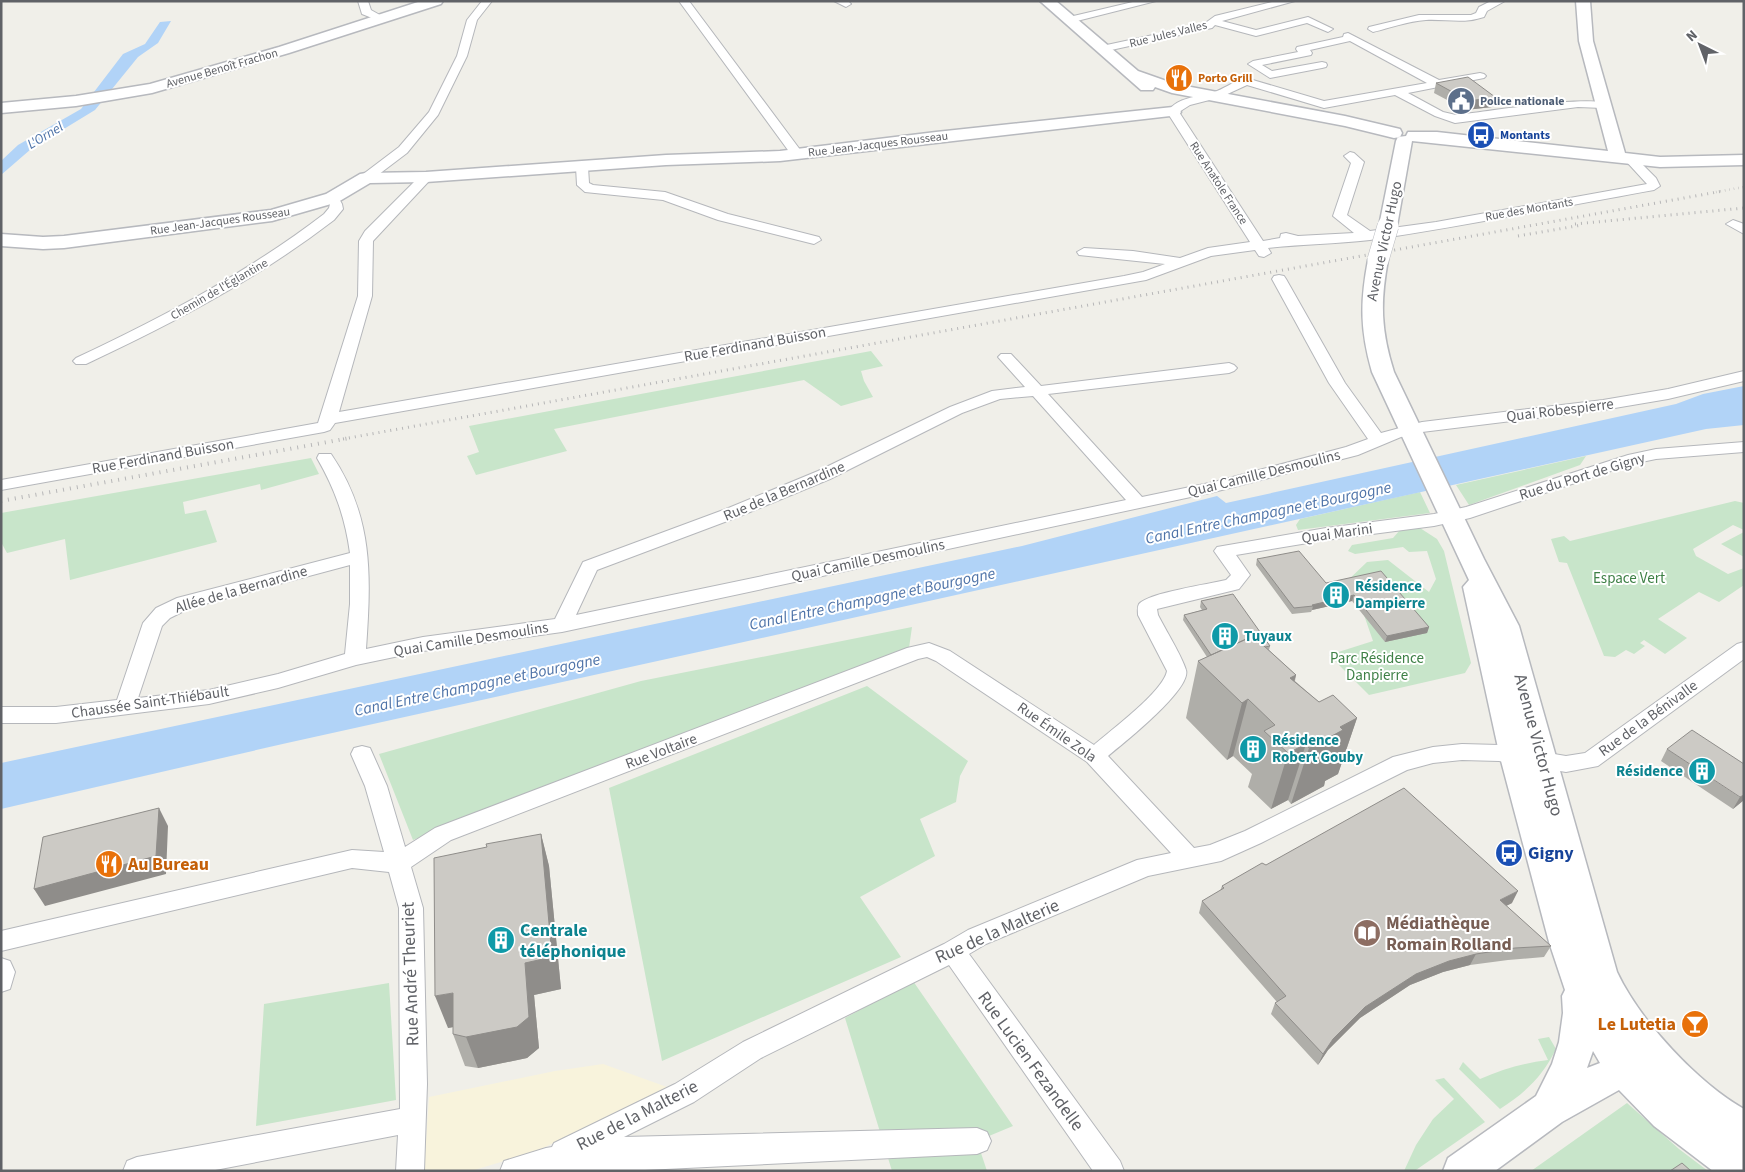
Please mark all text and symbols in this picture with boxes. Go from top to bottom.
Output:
street label: Rue Jules Valles [1127,17,1209,52]
north arrow [1675,20,1725,70]
text: N [1682,26,1702,47]
street label: Avenue Benoît Frachon [164,44,280,93]
restaurant icon: Porto Grill [1164,63,1194,93]
place label: Porto Grill [1198,70,1253,87]
public building icon: Police nationale [1446,86,1476,116]
place label: Police nationale [1480,93,1565,110]
water label: L'Ornel [24,117,68,154]
bus stop icon: Montants [1466,120,1496,150]
street label: Rue Jean-Jacques Rousseau [807,127,949,162]
place label: Montants [1500,127,1550,144]
street label: Rue Anatole France [1185,138,1252,228]
street label: Avenue Victor Hugo [1362,179,1407,303]
street label: Rue des Montants [1484,193,1574,226]
street label: Rue Jean-Jacques Rousseau [149,203,291,240]
street label: Chemin de l'Églantine [167,255,271,324]
street label: Rue Ferdinand Buisson [682,322,828,367]
street label: Quai Robespierre [1505,393,1615,428]
street label: Rue Ferdinand Buisson [90,434,236,479]
street label: Quai Camille Desmoulins [1186,444,1343,503]
street label: Rue du Port de Gigny [1517,447,1648,506]
street label: Rue de la Bernardine [720,456,848,527]
water label: Canal Entre Champagne et Bourgogne [1143,476,1393,550]
street label: Quai Marini [1300,518,1374,549]
street label: Quai Camille Desmoulins [789,534,947,587]
street label: Allée de la Bernardine [173,561,310,618]
water label: Canal Entre Champagne et Bourgogne [747,562,997,636]
park label: Espace Vert [1593,568,1665,589]
place label: Résidence Dampierre [1355,576,1426,614]
building icon: Résidence Dampierre [1321,580,1351,610]
street label: Quai Camille Desmoulins [392,617,550,662]
building icon: Tuyaux [1210,621,1240,651]
place label: Tuyaux [1244,626,1292,647]
water label: Canal Entre Champagne et Bourgogne [352,648,602,722]
park label: Parc Résidence Danpierre [1330,648,1424,686]
street label: Avenue Victor Hugo [1508,671,1570,819]
street label: Rue de la Bénivalle [1594,675,1702,762]
street label: Chaussée Saint-Thiébault [70,681,230,724]
street label: Rue Émile Zola [1013,697,1101,768]
street label: Rue Voltaire [622,728,700,775]
place label: Résidence Robert Gouby [1272,730,1363,768]
building icon: Résidence Robert Gouby [1238,734,1268,764]
building icon: Résidence [1687,756,1717,786]
place label: Résidence [1616,761,1683,782]
bus stop icon: Gigny [1494,838,1524,868]
place label: Gigny [1528,841,1574,866]
restaurant icon: Au Bureau [94,849,124,879]
place label: Au Bureau [127,852,209,877]
street label: Rue de la Malterie [931,893,1063,970]
street label: Rue André Theuriet [395,901,426,1047]
place label: Médiathèque Romain Rolland [1386,911,1512,957]
place label: Centrale téléphonique [520,918,626,964]
library icon: Médiathèque Romain Rolland [1352,918,1382,948]
building icon: Centrale téléphonique [486,925,516,955]
street label: Rue Lucien Fezandelle [971,987,1090,1136]
bar icon: Le Lutetia [1680,1009,1710,1039]
place label: Le Lutetia [1598,1012,1676,1037]
street label: Rue de la Malterie [572,1074,702,1157]

